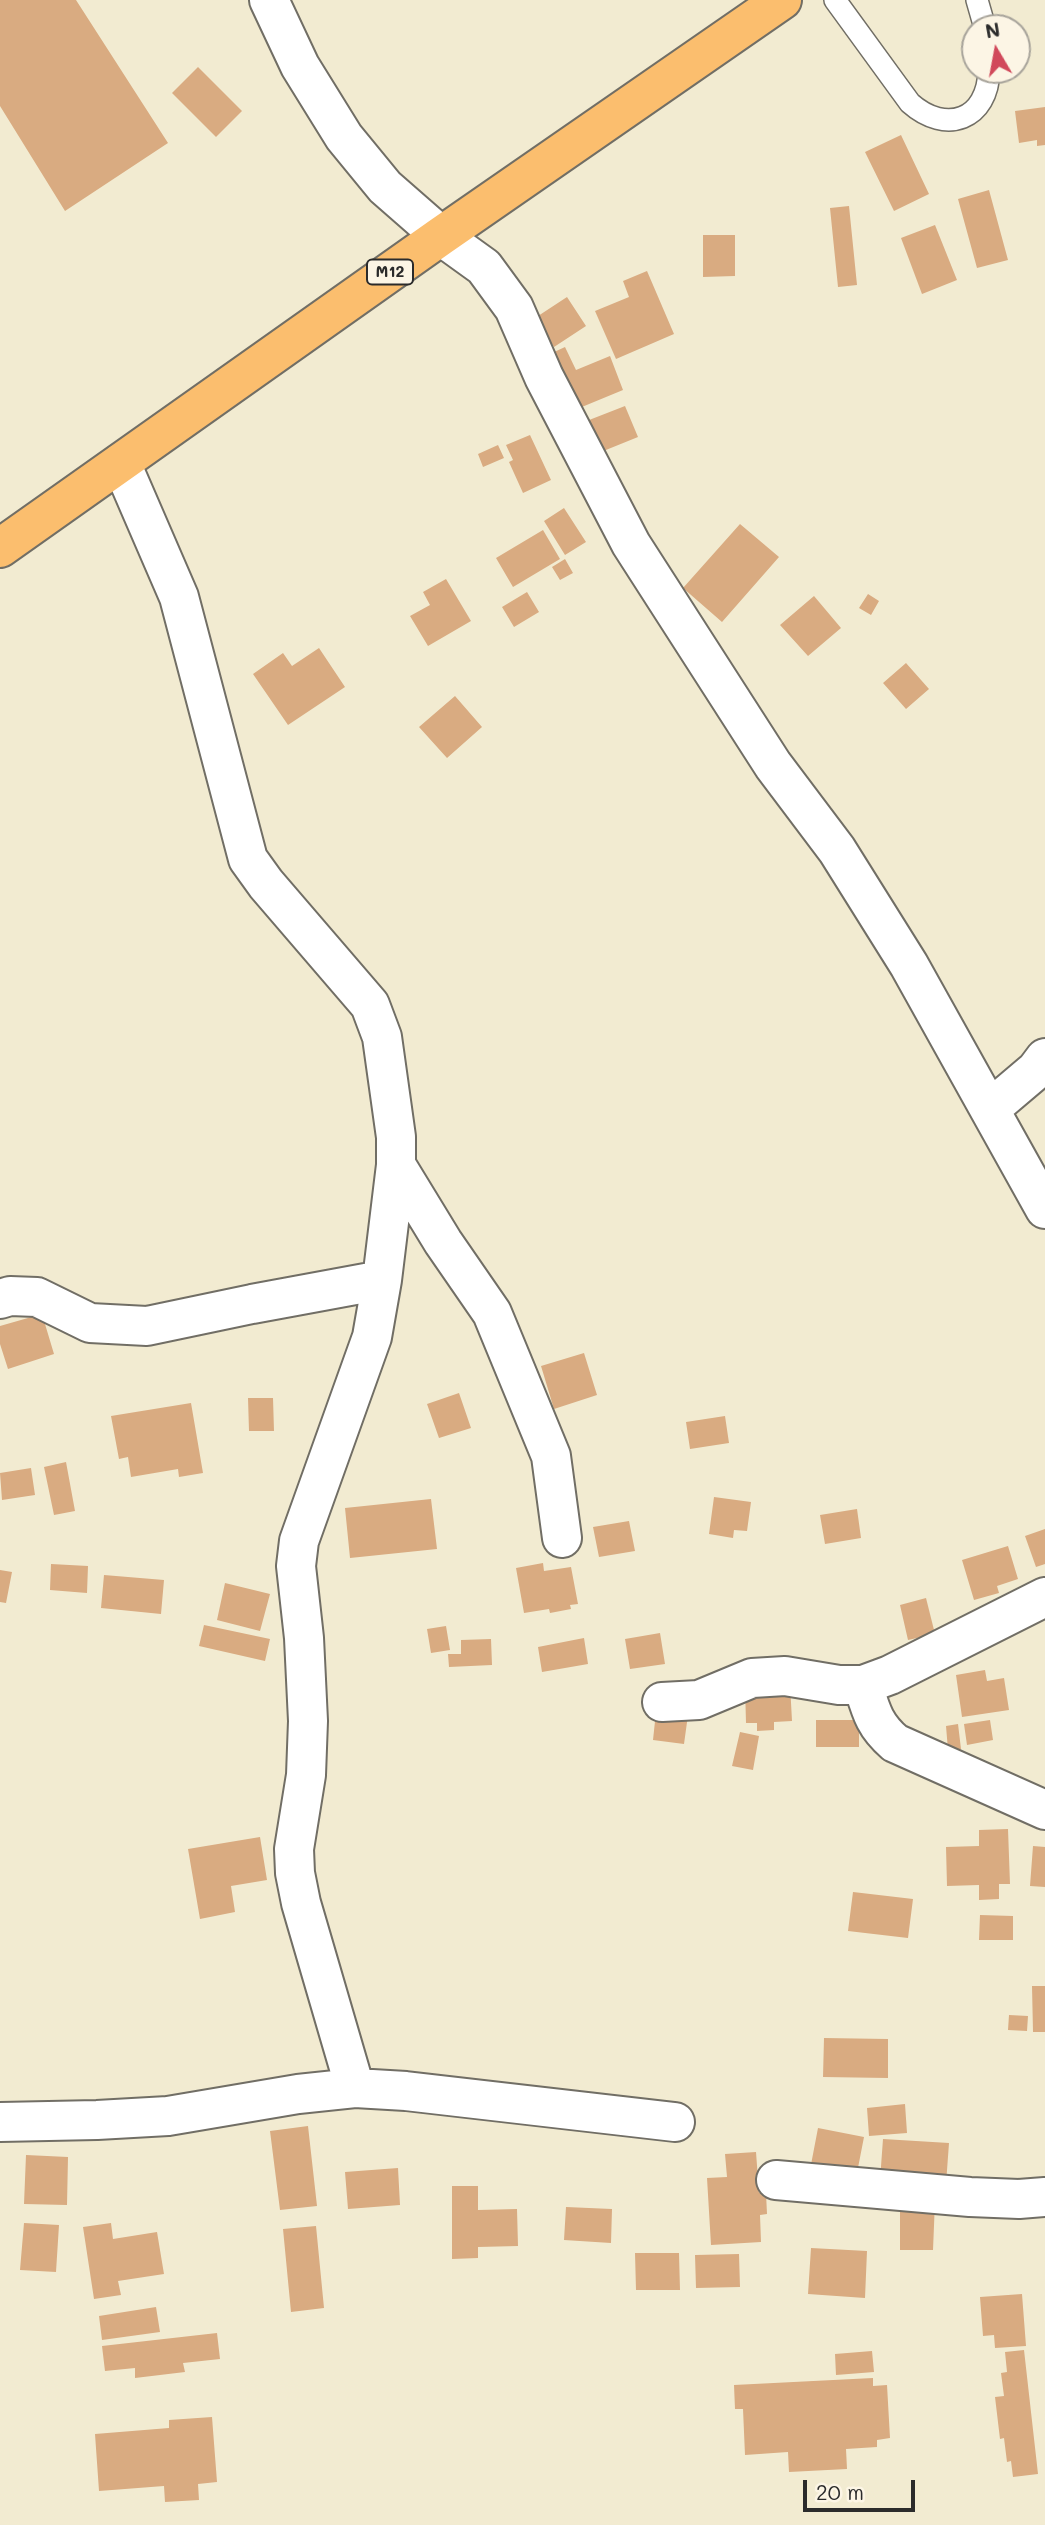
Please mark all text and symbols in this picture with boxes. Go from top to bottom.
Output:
north arrow [961,14,1031,84]
text: N [983,16,1002,43]
road number: M12 [367,260,413,284]
scale bar [807,2466,919,2510]
text: 20 m [816,2478,864,2505]

